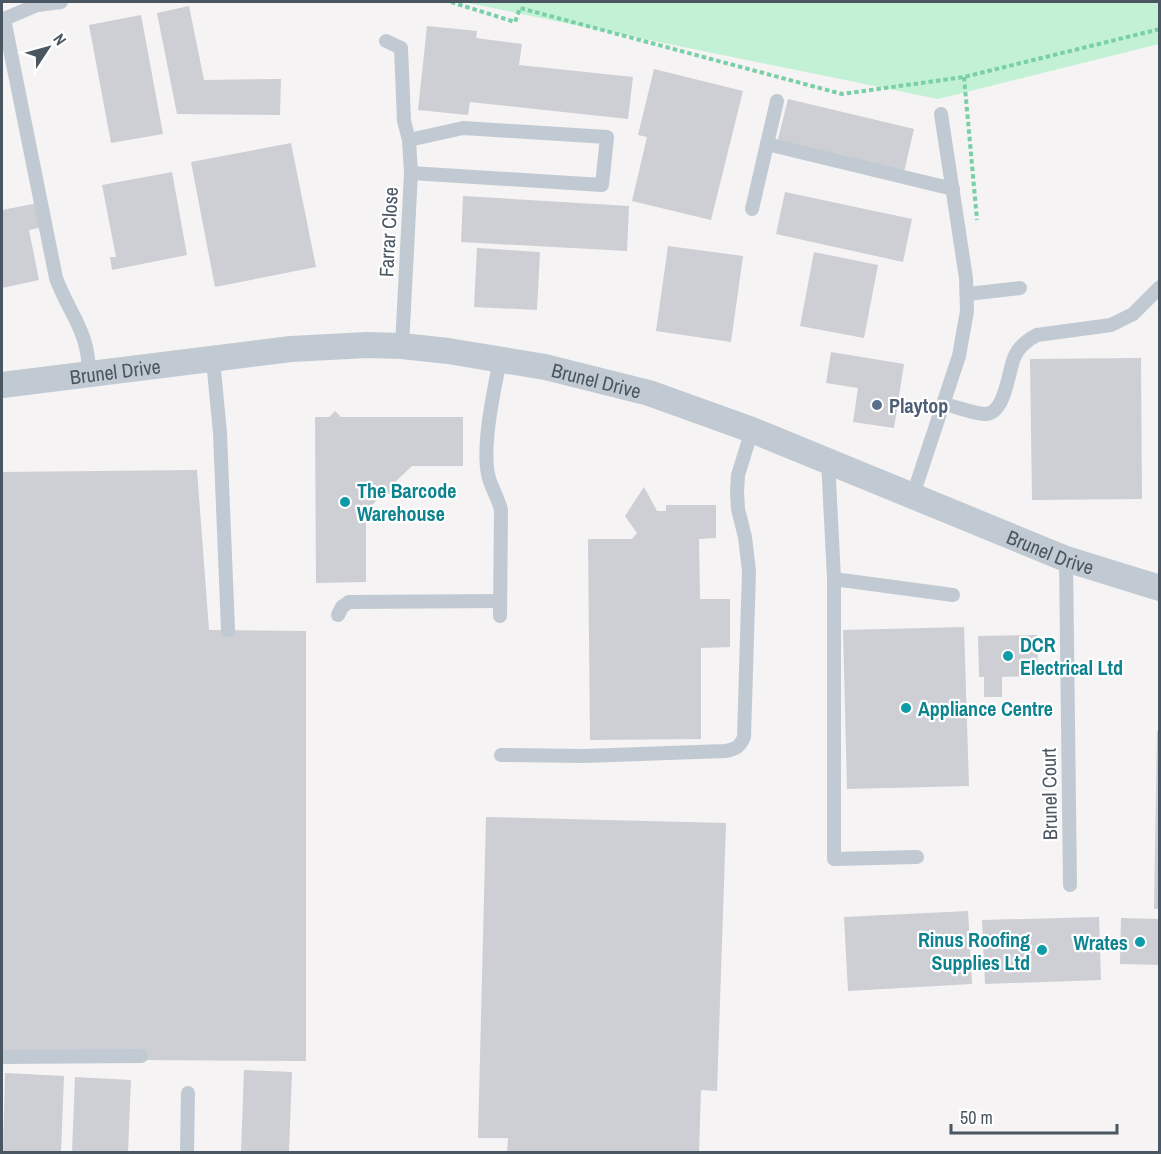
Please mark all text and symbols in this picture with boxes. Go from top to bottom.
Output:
north arrow [18,18,78,78]
text: N [48,29,72,49]
street label: Farrar Close [372,186,404,278]
street label: Brunel Drive [68,352,162,390]
street label: Brunel Drive [549,356,644,404]
place label: Playtop [889,392,948,419]
marker: Playtop [870,398,884,412]
place label: The Barcode Warehouse [357,477,456,527]
marker: The Barcode Warehouse [338,495,352,509]
street label: Brunel Drive [1003,523,1097,580]
place label: DCR Electrical Ltd [1020,631,1123,681]
marker: DCR Electrical Ltd [1001,649,1015,663]
place label: Appliance Centre [918,695,1053,722]
marker: Appliance Centre [899,701,913,715]
street label: Brunel Court [1035,747,1063,840]
place label: Rinus Roofing Supplies Ltd [918,926,1030,976]
place label: Wrates [1074,929,1128,956]
marker: Wrates [1133,935,1147,949]
marker: Rinus Roofing Supplies Ltd [1035,943,1049,957]
scale bar [951,1097,1118,1135]
text: 50 m [960,1105,993,1130]

